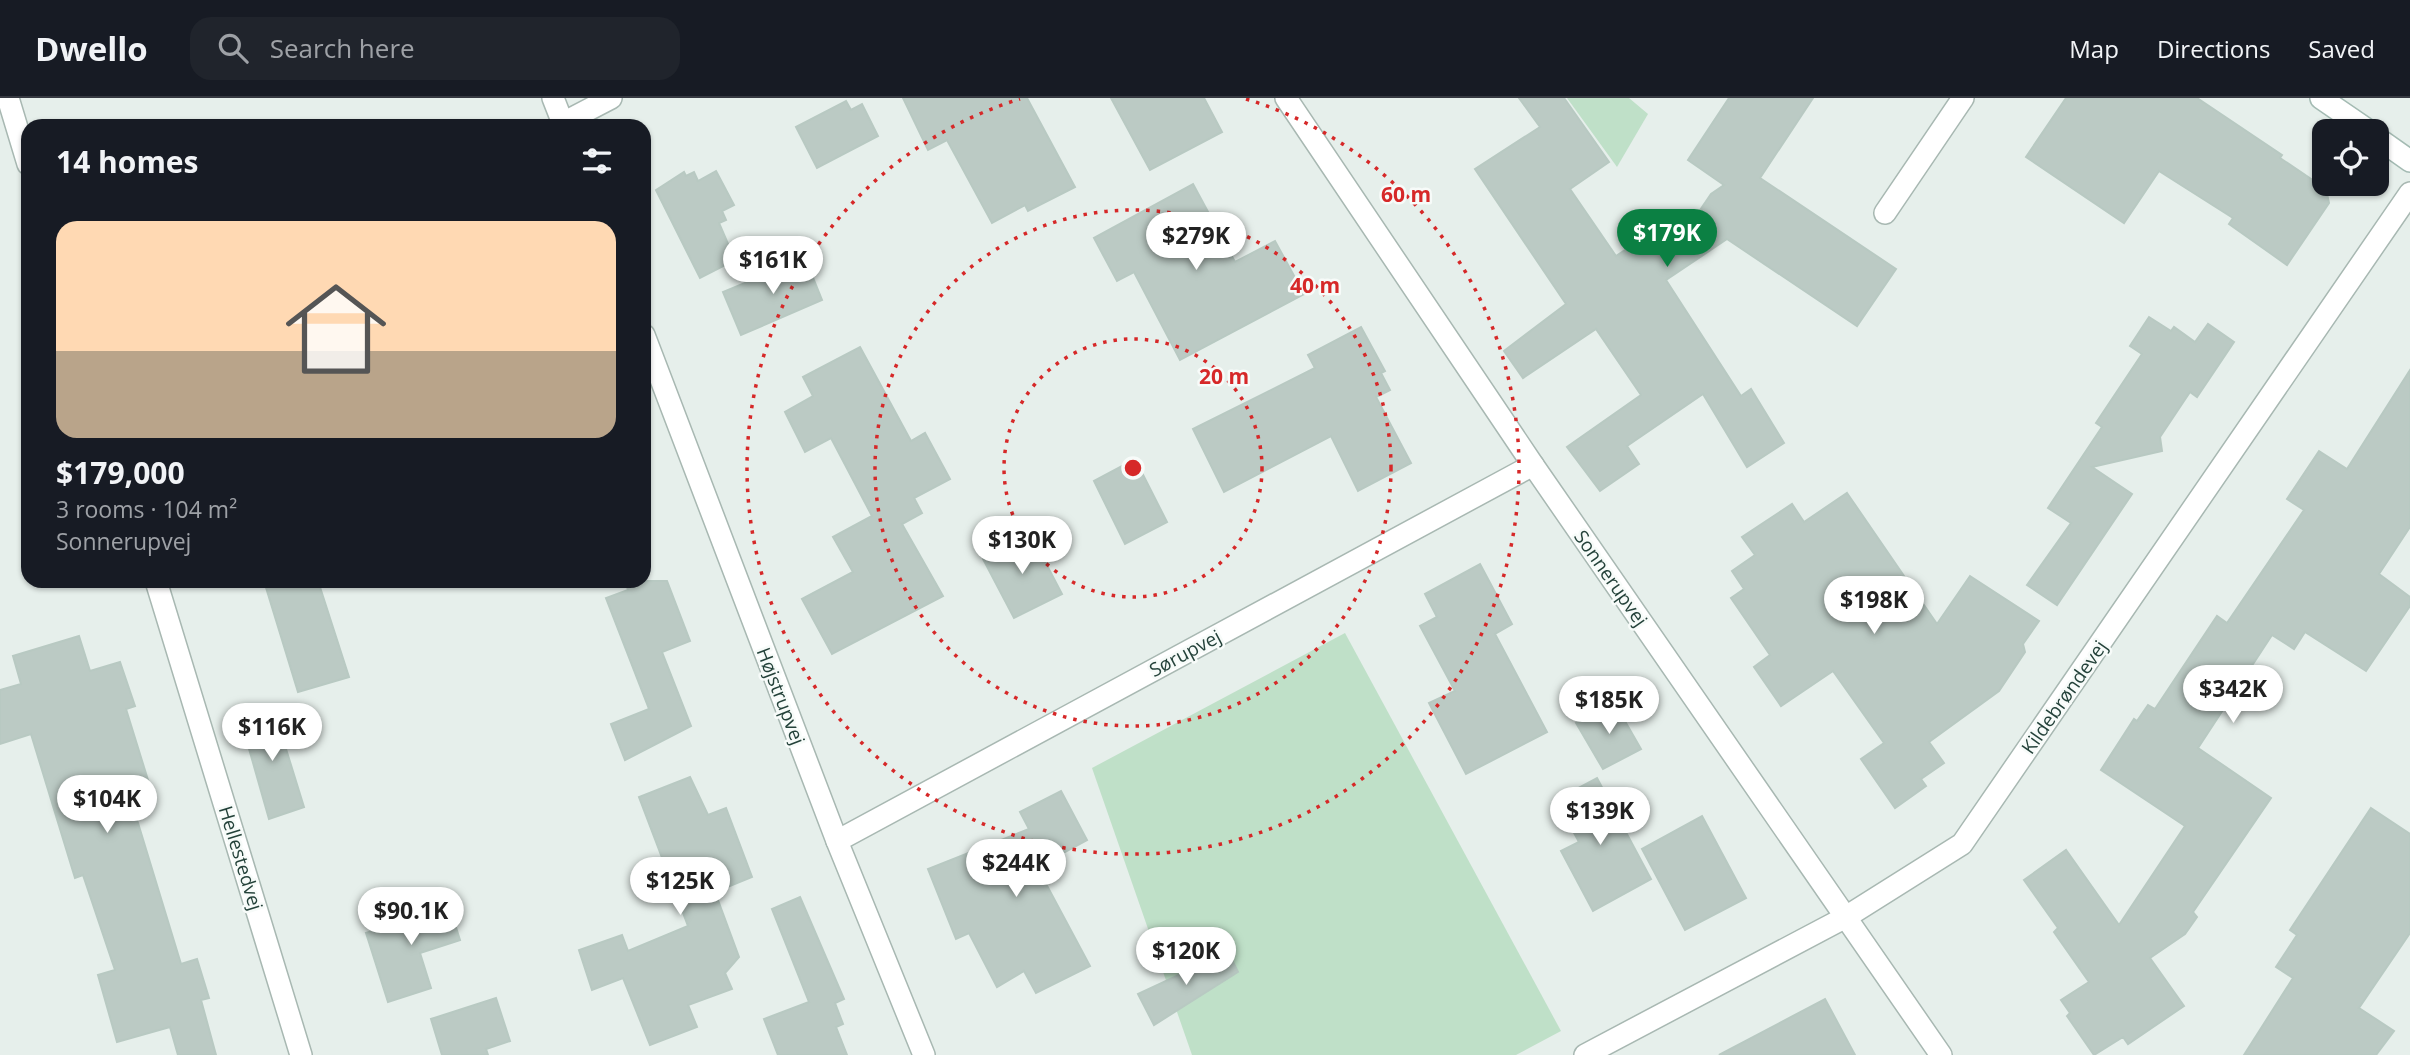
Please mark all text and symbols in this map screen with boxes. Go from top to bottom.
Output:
search box [190,17,680,80]
text: Dwello [35,26,148,71]
icon: search [214,29,252,67]
text: Search here [270,30,415,66]
text: Map [2069,32,2119,65]
text: Directions [2157,32,2270,65]
text: Saved [2308,32,2375,65]
map controls [2312,119,2389,196]
button: locate [2312,119,2389,196]
text: 14 homes [56,141,199,182]
icon: filters [578,142,616,180]
text: 60 m [1381,180,1431,208]
pin: $179K [1618,209,1716,269]
pin: $279K [1147,212,1245,272]
text: $179K [1633,216,1701,248]
text: $279K [1162,219,1230,251]
pin: $161K [724,236,822,296]
text: $161K [739,243,807,275]
icon: home [273,266,399,392]
text: 40 m [1290,271,1340,299]
text: 20 m [1199,362,1249,390]
text: $179,000 [56,452,185,493]
centre of rings [1121,456,1145,480]
text: 3 rooms · 104 m² [56,493,237,525]
pin: $130K [973,517,1071,576]
text: $130K [988,523,1056,555]
text: Sonnerupvej [56,525,191,557]
street label: Sonnerupvej [1568,525,1654,631]
pin: $198K [1825,576,1923,636]
text: $198K [1840,583,1908,615]
street label: Sørupvej [1145,623,1225,683]
street label: Kildebrøndevej [2015,635,2113,759]
street label: Højstrupvej [751,644,811,748]
pin: $342K [2184,666,2282,725]
text: $342K [2199,672,2267,704]
pin: $185K [1560,676,1658,736]
text: $185K [1575,683,1643,715]
pin: $116K [223,704,321,763]
text: $116K [238,710,306,742]
pin: $104K [58,776,156,835]
text: $104K [73,782,141,814]
pin: $139K [1551,788,1649,847]
text: $139K [1566,794,1634,826]
street label: Hellestedvej [213,803,269,913]
pin: $244K [967,840,1065,899]
text: $244K [982,846,1050,878]
pin: $125K [631,858,729,917]
text: $125K [646,864,714,896]
pin: $90.1K [354,888,468,947]
text: $90.1K [374,894,448,926]
pin: $120K [1137,928,1235,987]
text: $120K [1152,934,1220,966]

